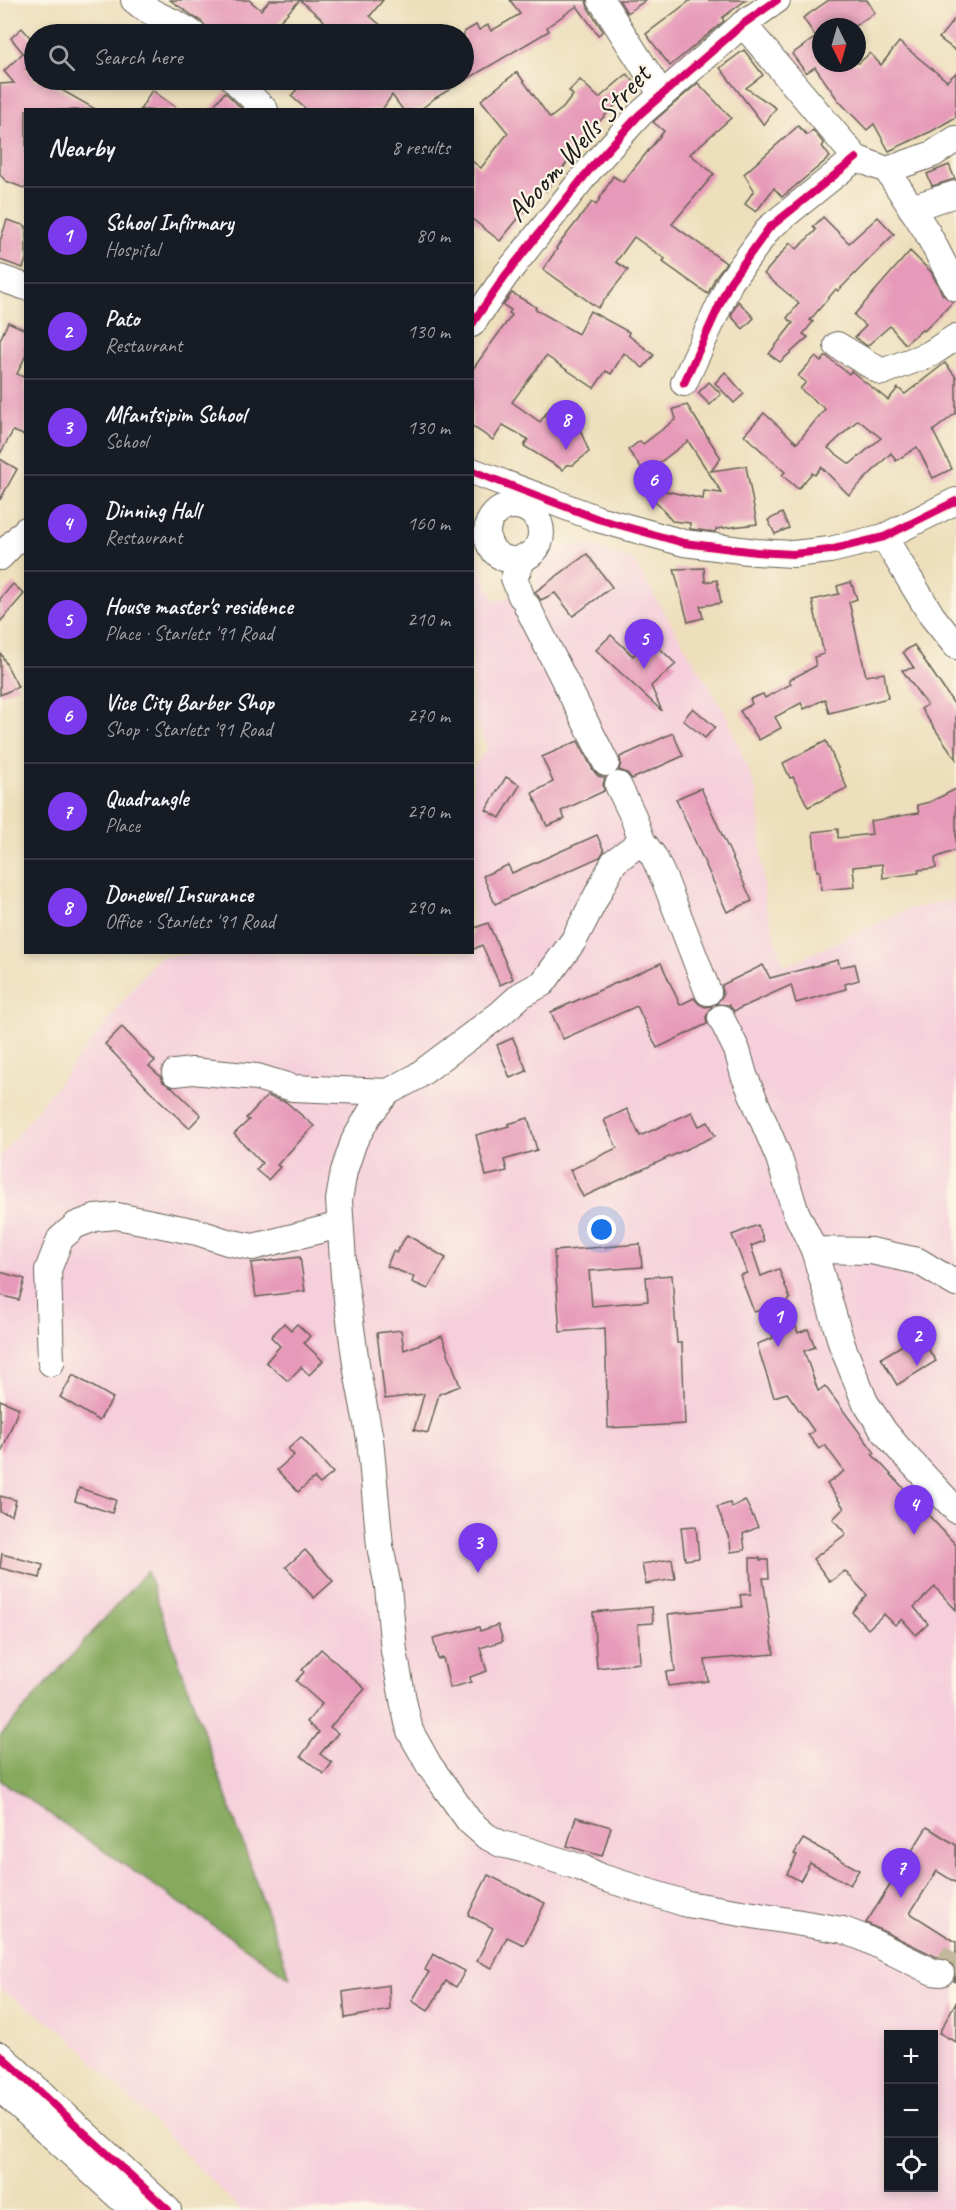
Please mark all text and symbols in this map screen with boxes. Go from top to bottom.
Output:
north arrow [812,18,866,72]
search box [24,24,474,90]
icon: search [45,41,78,74]
text: Search here [93,43,183,71]
street label: Aboom Wells Street [497,54,661,230]
text: Nearby [48,131,113,164]
text: 8 results [391,135,450,160]
text: School Infirmary [105,209,233,237]
text: 1 [63,223,72,248]
text: 80 m [416,223,450,248]
text: Hospital [105,237,160,262]
text: Pato [105,305,139,333]
text: 2 [63,319,72,344]
text: 130 m [407,319,450,344]
text: Restaurant [105,333,182,358]
pin: 8 [546,400,586,450]
text: Mfantsipim School [105,401,246,429]
text: 3 [63,415,72,440]
text: 130 m [407,415,450,440]
text: School [105,429,148,454]
pin: 6 [634,460,672,510]
text: Dinning Hall [105,497,200,525]
text: 4 [63,511,72,536]
text: 160 m [407,511,450,536]
text: Restaurant [105,525,182,550]
text: House master's residence [105,593,293,621]
text: 5 [63,607,72,632]
text: 210 m [407,607,450,632]
pin: 5 [624,620,664,669]
text: Place · Starlets '91 Road [105,621,273,646]
text: Vice City Barber Shop [105,689,274,717]
text: 6 [63,703,72,728]
text: 270 m [407,703,450,728]
text: Shop · Starlets '91 Road [105,717,272,742]
text: Quadrangle [105,785,188,813]
text: 7 [63,799,72,824]
text: 270 m [407,799,450,824]
text: Place [105,813,140,838]
text: Donewell Insurance [105,881,253,909]
text: 8 [63,895,72,920]
text: 290 m [407,895,450,920]
text: Office · Starlets '91 Road [105,909,275,934]
your location [587,1215,616,1244]
pin: 1 [758,1298,798,1347]
pin: 2 [898,1316,936,1366]
pin: 4 [894,1486,934,1535]
pin: 3 [458,1524,498,1573]
pin: 7 [882,1848,920,1898]
map controls [884,2030,938,2192]
button: + [884,2030,938,2084]
button: − [884,2084,938,2138]
button: locate [884,2138,938,2192]

